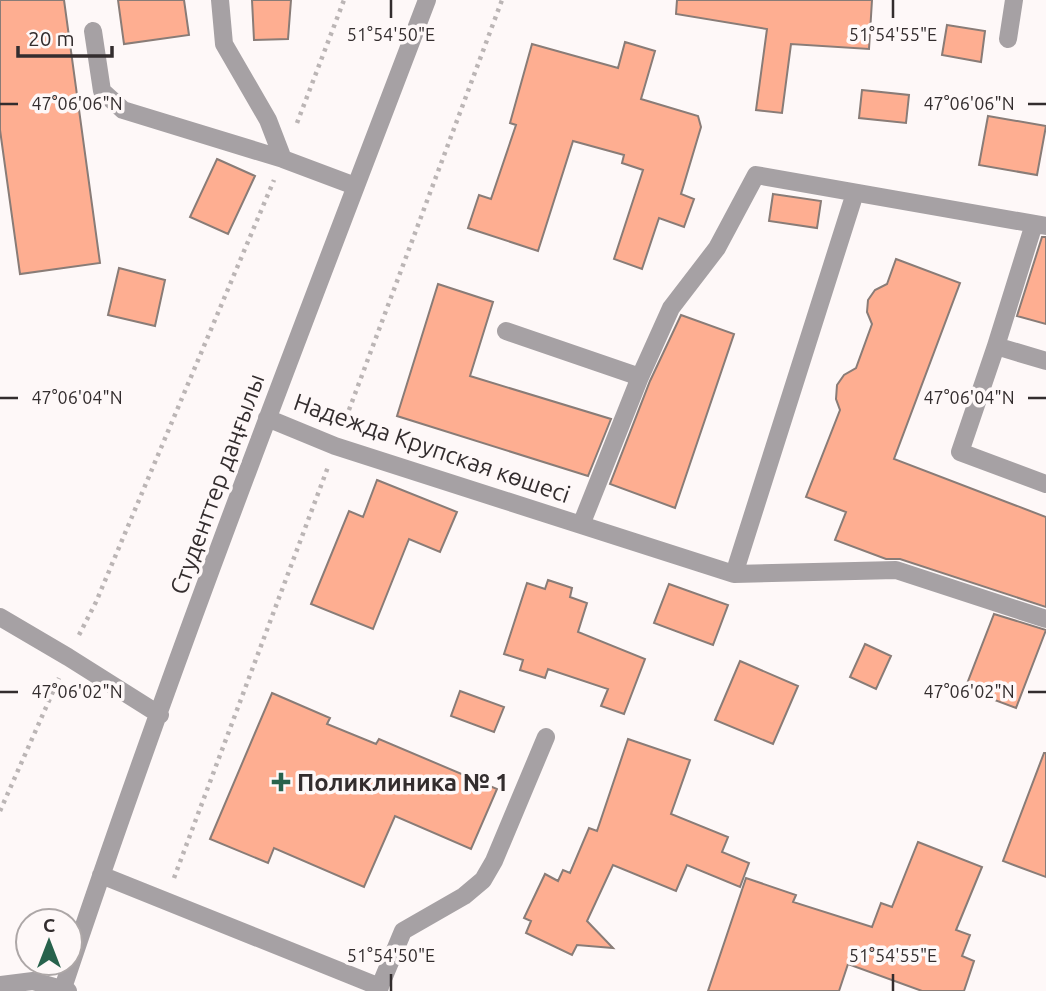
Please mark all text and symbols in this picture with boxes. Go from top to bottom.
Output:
scale bar [18,14,112,58]
text: 51°54'50"E [347,24,435,44]
text: 51°54'55"E [849,24,937,44]
text: 20 m [28,26,75,50]
text: 47°06'06"N [31,93,123,113]
text: 47°06'06"N [923,93,1015,113]
street label: Студенттер даңғылы [164,370,270,598]
text: 47°06'04"N [31,387,123,407]
text: 47°06'04"N [923,387,1015,407]
street label: Надежда Крупская көшесі [290,388,574,508]
text: 47°06'02"N [31,681,123,701]
text: 47°06'02"N [923,681,1015,701]
place label: Поликлиника № 1 [297,769,509,796]
marker: Поликлиника № 1 [271,772,291,792]
north arrow [14,907,84,977]
text: С [43,914,55,936]
text: 51°54'50"E [347,945,435,965]
text: 51°54'55"E [849,945,937,965]

